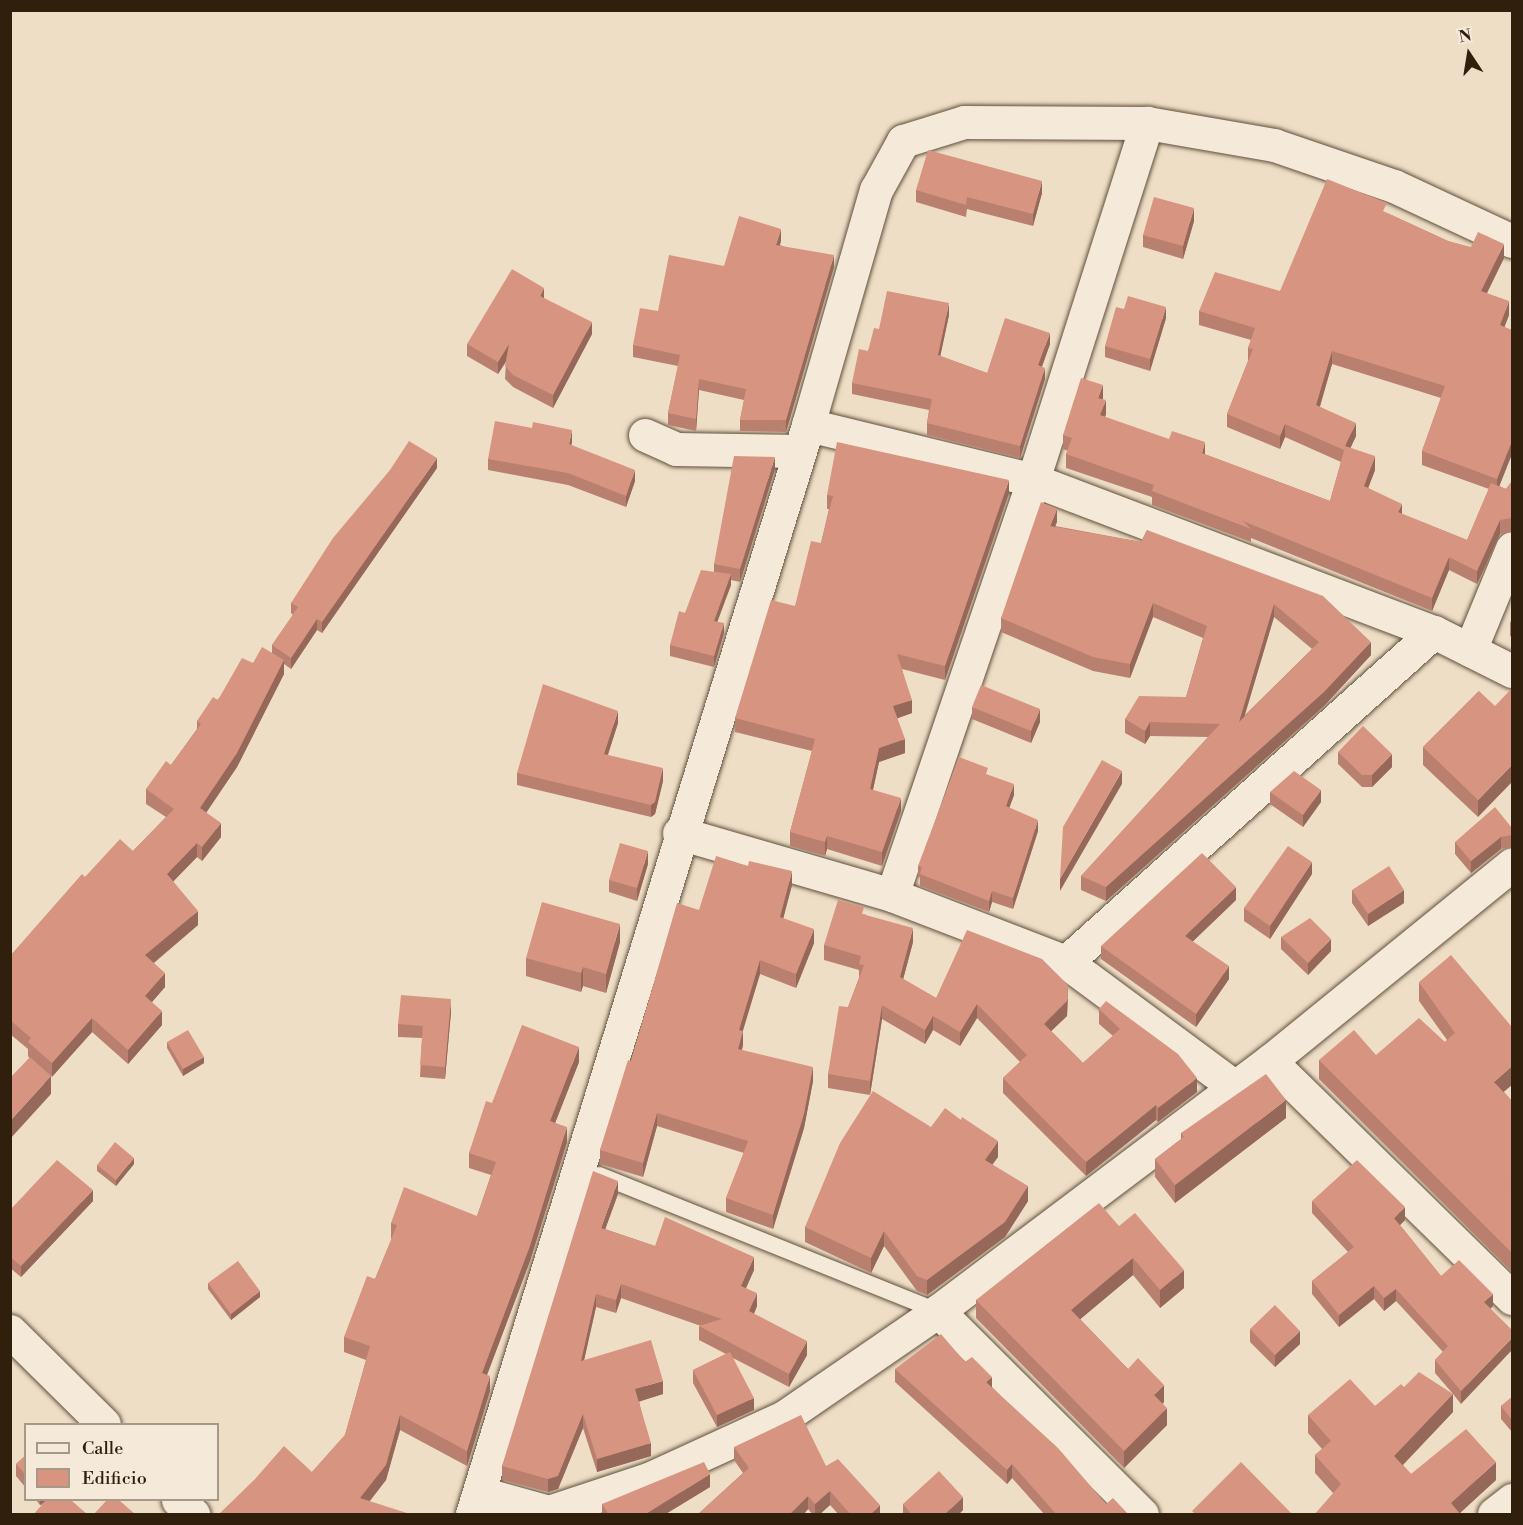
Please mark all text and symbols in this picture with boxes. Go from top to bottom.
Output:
north arrow [1439,24,1499,84]
text: N [1457,25,1474,47]
legend [24,1423,219,1501]
text: Calle [82,1437,123,1460]
text: Edificio [82,1467,147,1490]

